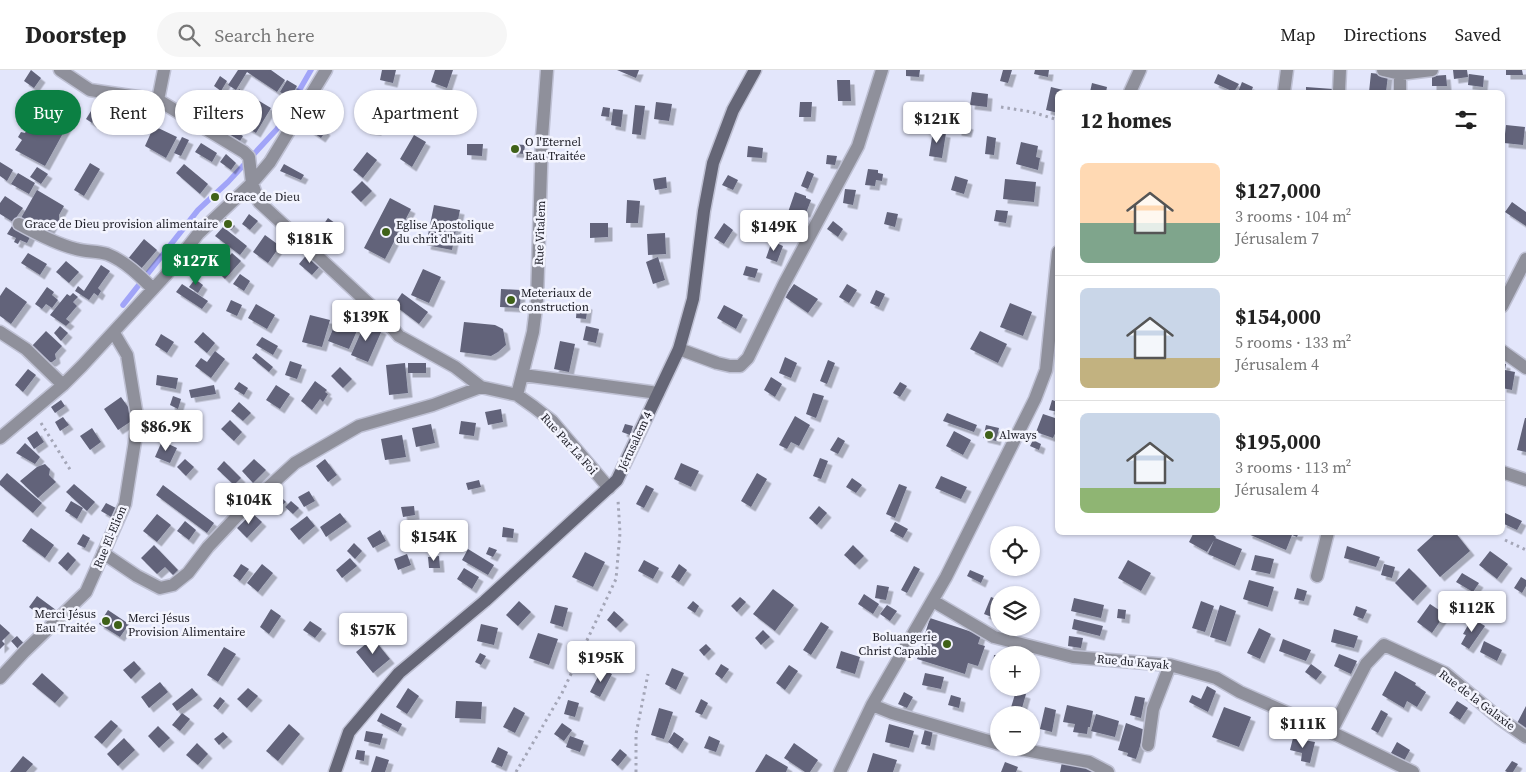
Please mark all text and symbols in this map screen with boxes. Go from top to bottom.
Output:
search box [157,12,507,57]
text: Doorstep [25,18,127,51]
icon: search [175,21,203,49]
text: Search here [215,22,315,48]
text: Map [1280,22,1316,47]
text: Directions [1344,22,1427,47]
text: Saved [1455,22,1501,47]
chip: Buy [15,90,81,135]
chip: Rent [91,90,165,135]
chip: Filters [175,90,262,135]
chip: New [272,90,344,135]
chip: Apartment [354,90,477,135]
pin: $121K [902,102,972,144]
text: 12 homes [1080,106,1172,135]
icon: filters [1452,106,1480,134]
text: $121K [914,107,960,129]
place label: O l'Eternel Eau Traitée [525,134,586,164]
marker: O l'Eternel Eau Traitée [509,143,521,155]
text: $127,000 [1235,176,1321,205]
icon: home [1120,183,1180,243]
place label: Grace de Dieu [225,189,300,205]
marker: Grace de Dieu [209,191,221,203]
street label: Rue Vitalem [531,200,549,266]
text: 3 rooms · 104 m² [1235,205,1351,227]
pin: $149K [739,210,809,252]
text: $149K [751,215,797,237]
place label: Grace de Dieu provision alimentaire [25,216,218,232]
place label: Eglise Apostolique du chrit d'haiti [396,217,494,247]
marker: Grace de Dieu provision alimentaire [222,218,234,230]
pin: $181K [275,222,345,264]
marker: Eglise Apostolique du chrit d'haiti [380,226,392,238]
text: $181K [287,227,333,249]
text: Jérusalem 7 [1235,227,1319,249]
pin: $127K [161,244,231,286]
text: $127K [173,249,219,271]
place label: Meteriaux de construction [521,285,592,315]
marker: Meteriaux de construction [505,294,517,306]
pin: $139K [331,300,401,342]
text: $154,000 [1235,302,1321,331]
text: $139K [343,305,389,327]
icon: home [1120,308,1180,368]
text: 5 rooms · 133 m² [1235,331,1351,353]
text: Jérusalem 4 [1235,353,1319,375]
street label: Jérusalem 4 [614,409,656,474]
pin: $86.9K [125,410,207,452]
street label: Rue Par La Foi [537,410,601,478]
text: $86.9K [141,415,191,437]
place label: Always [999,427,1037,443]
text: $195,000 [1235,427,1321,456]
marker: Always [983,429,995,441]
icon: home [1120,433,1180,493]
text: 3 rooms · 113 m² [1235,456,1351,478]
text: Jérusalem 4 [1235,478,1319,500]
pin: $104K [214,482,284,525]
text: $104K [226,488,272,510]
street label: Rue El-Elion [90,503,130,571]
pin: $154K [399,520,469,562]
text: $154K [411,525,457,547]
map controls [990,526,1040,756]
button: locate [990,526,1040,576]
button: layers [990,586,1040,636]
pin: $112K [1437,590,1507,633]
text: $112K [1449,596,1495,618]
place label: Merci Jésus Eau Traitée [34,606,96,636]
place label: Merci Jésus Provision Alimentaire [128,610,246,640]
pin: $157K [338,612,408,655]
marker: Merci Jésus Eau Traitée [100,615,112,627]
text: $157K [350,618,396,640]
marker: Merci Jésus Provision Alimentaire [112,619,124,631]
place label: Boluangerie Christ Capable [859,629,937,659]
marker: Boluangerie Christ Capable [941,638,953,650]
pin: $195K [566,640,636,683]
text: $195K [578,646,624,668]
button: + [990,646,1040,696]
street label: Rue du Kayak [1096,651,1170,673]
street label: Rue de la Galaxie [1436,666,1518,734]
button: − [990,706,1040,756]
pin: $111K [1268,706,1338,749]
text: $111K [1280,712,1326,734]

